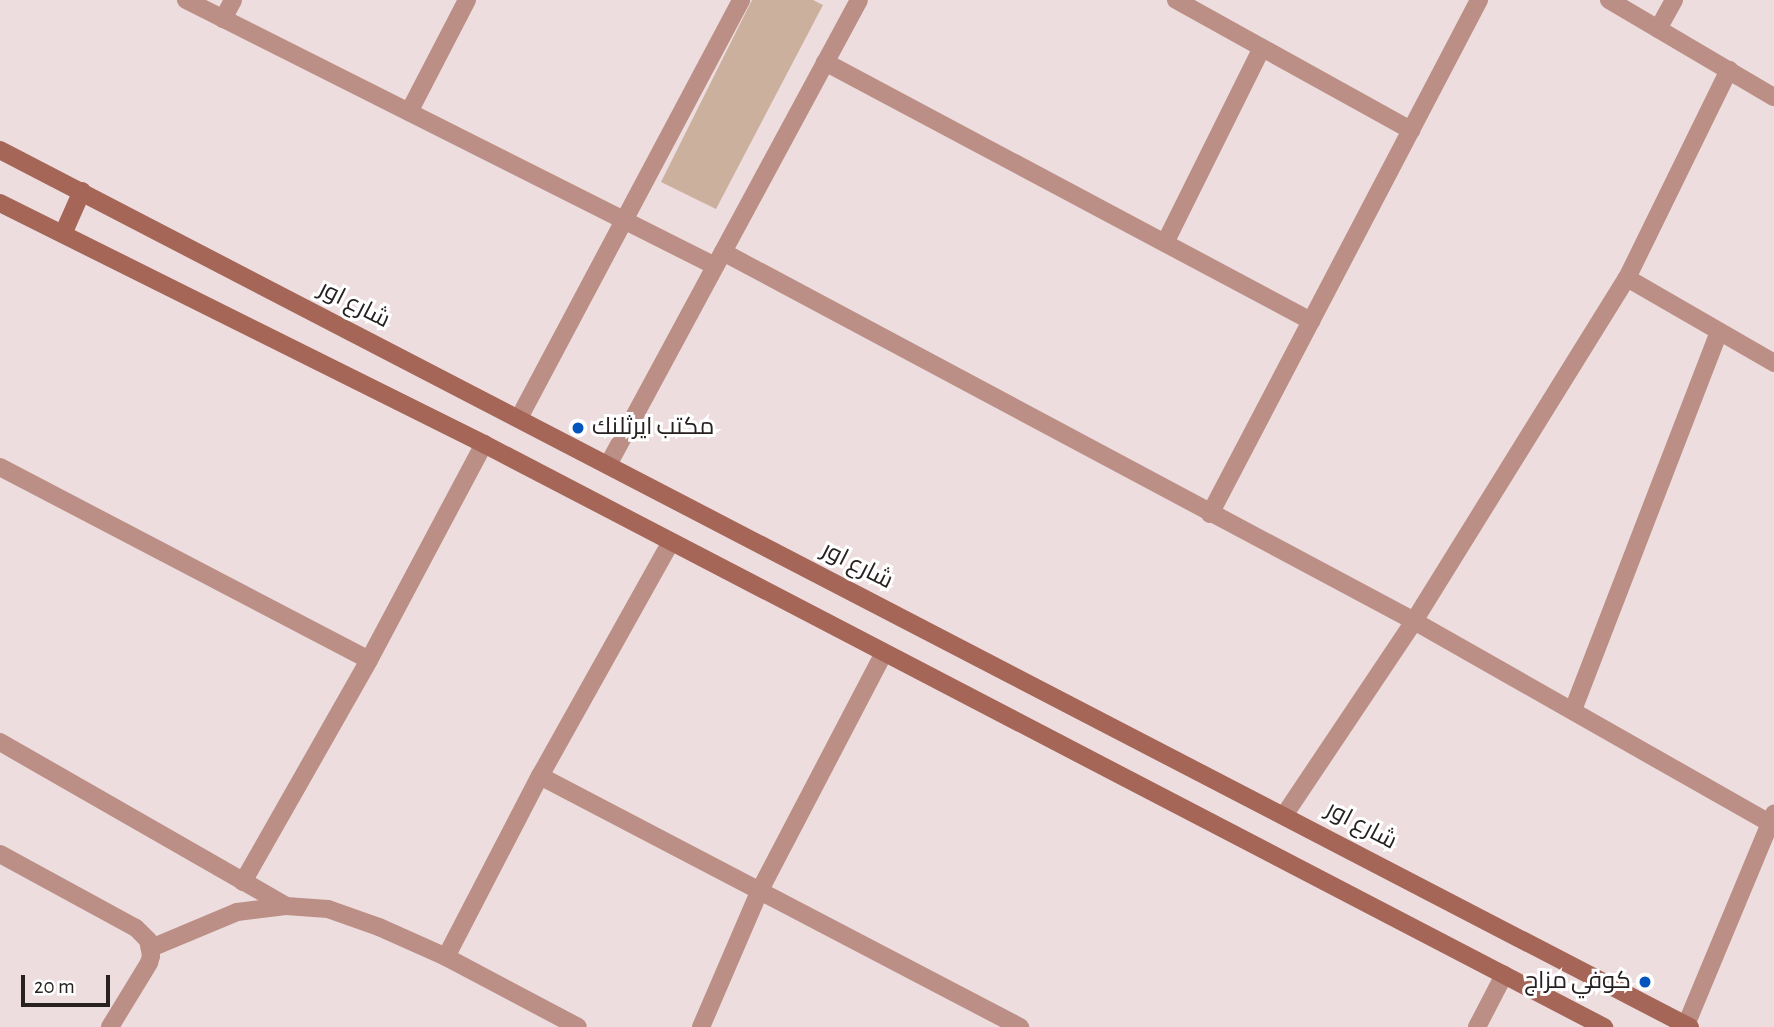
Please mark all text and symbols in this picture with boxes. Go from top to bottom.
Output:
street label: شارع اور [313,275,395,335]
place label: مكتب ايرثلنك [592,414,714,442]
marker: مكتب ايرثلنك [570,420,586,436]
street label: شارع اور [816,536,898,596]
street label: شارع اور [1321,795,1401,857]
scale bar [24,960,114,1004]
place label: كوفي مزاج [1524,968,1631,996]
marker: كوفي مزاج [1637,974,1653,990]
text: 20 m [34,976,75,997]

